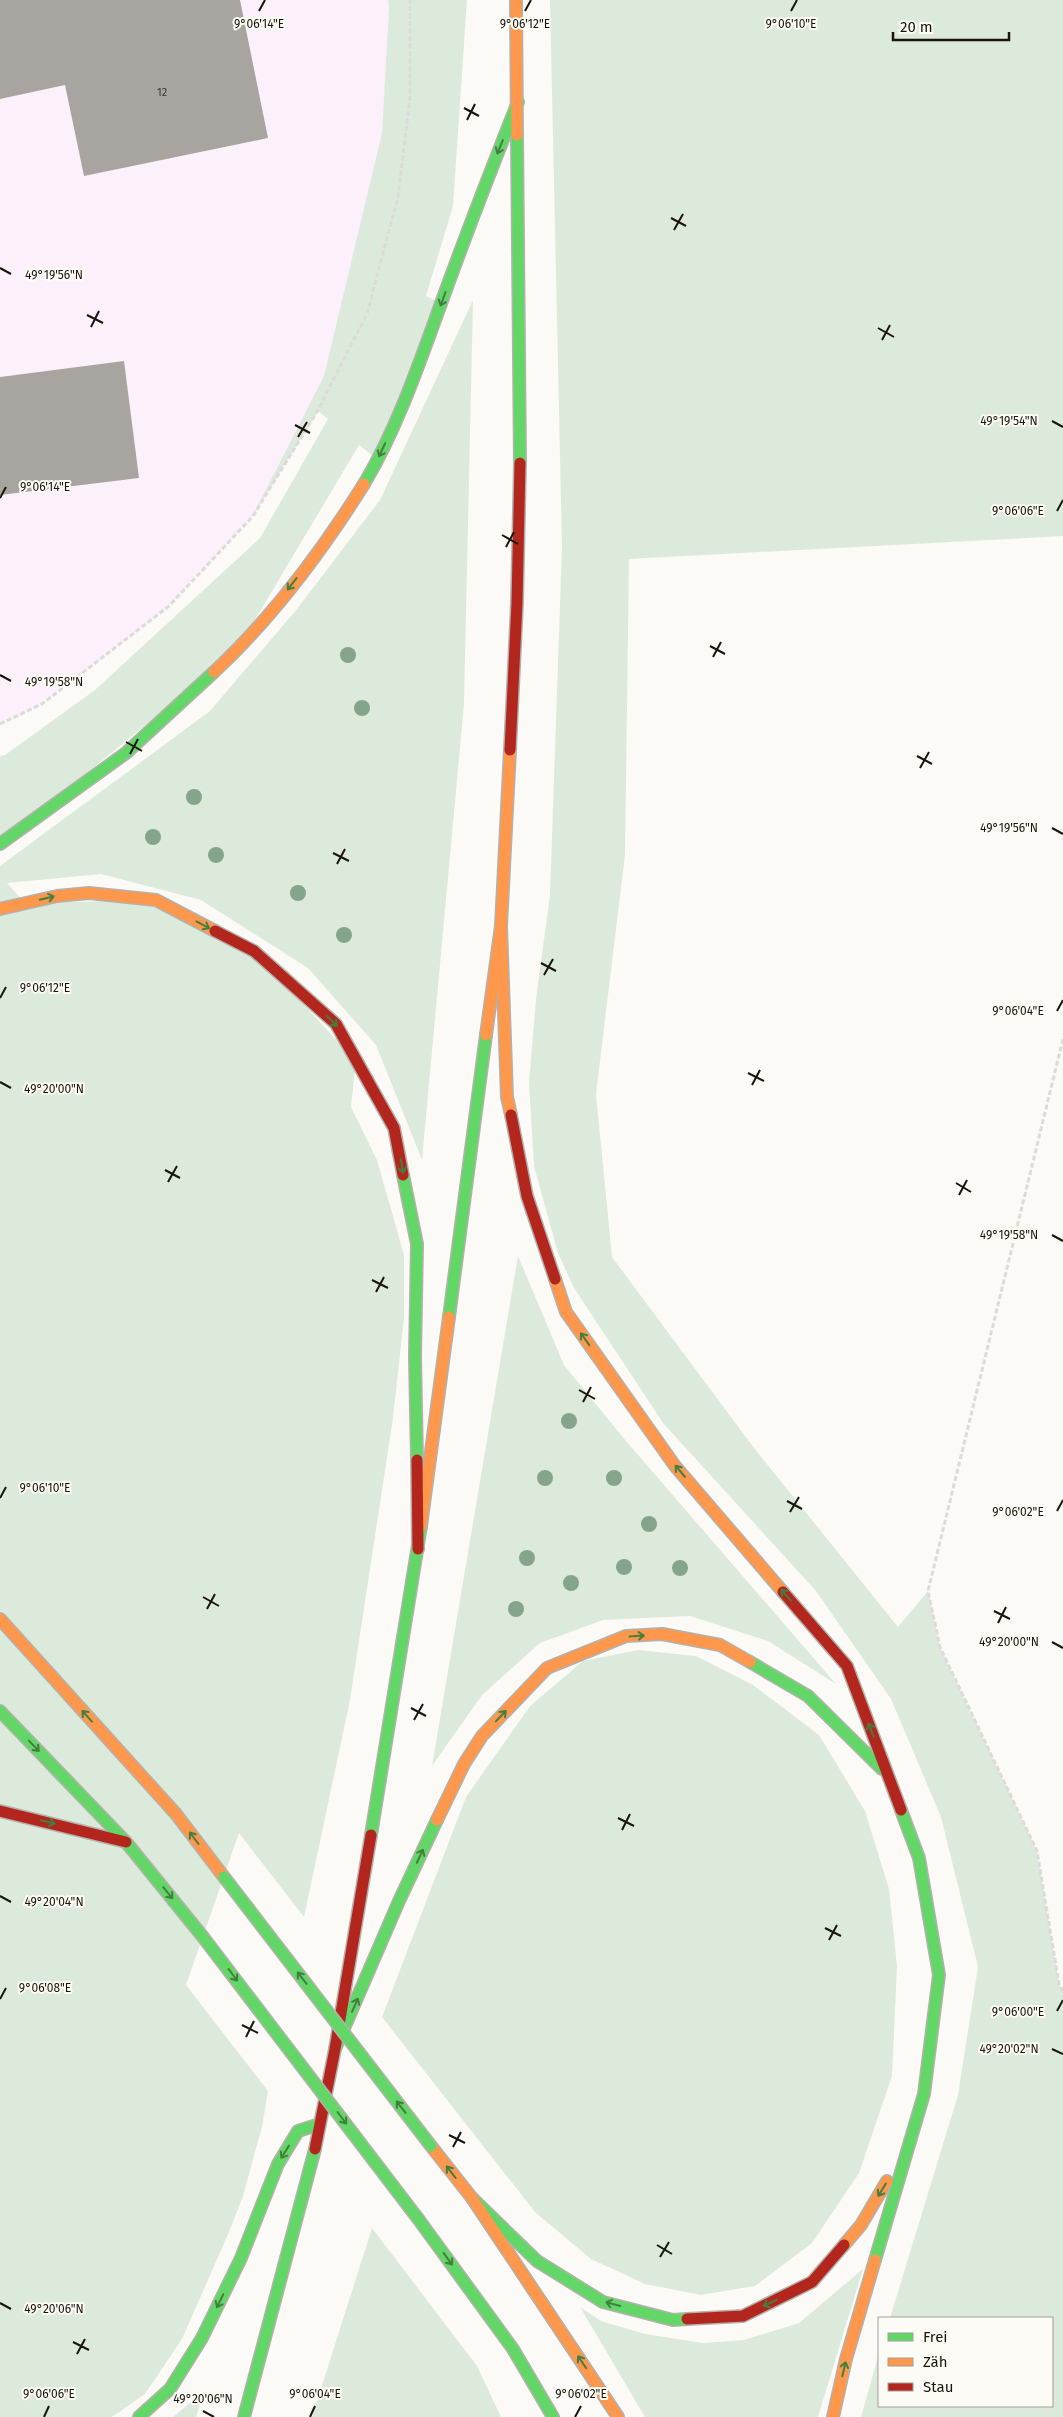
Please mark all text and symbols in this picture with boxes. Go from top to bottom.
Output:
scale bar [893,10,1009,42]
text: 9°06'14"E [234,17,284,31]
text: 9°06'12"E [500,17,550,31]
text: 9°06'10"E [765,17,817,31]
text: 20 m [900,18,933,36]
house number: 12 [157,86,167,99]
one-way arrow [494,139,504,154]
text: 49°19'56"N [25,268,83,282]
one-way arrow [438,291,447,306]
text: 49°19'54"N [980,414,1038,428]
one-way arrow [377,442,387,457]
text: 9°06'14"E [20,480,70,494]
text: 9°06'06"E [992,504,1044,518]
one-way arrow [286,577,297,590]
text: 49°19'58"N [25,675,83,689]
text: 49°19'56"N [980,821,1038,835]
one-way arrow [39,893,55,902]
one-way arrow [195,920,210,930]
text: 9°06'12"E [20,981,70,995]
text: 9°06'04"E [992,1004,1044,1018]
one-way arrow [326,1015,338,1028]
text: 49°20'00"N [24,1082,84,1096]
one-way arrow [397,1158,407,1174]
text: 49°19'58"N [980,1228,1038,1242]
one-way arrow [580,1332,590,1346]
one-way arrow [674,1465,685,1478]
text: 9°06'10"E [19,1481,71,1495]
text: 9°06'02"E [992,1505,1044,1519]
one-way arrow [780,1588,791,1601]
one-way arrow [629,1631,645,1640]
text: 49°20'00"N [979,1635,1039,1649]
one-way arrow [81,1709,93,1722]
one-way arrow [495,1710,507,1723]
one-way arrow [866,1723,875,1738]
one-way arrow [28,1740,40,1753]
one-way arrow [39,1818,55,1827]
one-way arrow [189,1832,200,1845]
one-way arrow [416,1849,425,1864]
one-way arrow [162,1886,173,1899]
text: 49°20'04"N [24,1895,84,1909]
one-way arrow [227,1968,238,1981]
one-way arrow [297,1971,307,1985]
text: 9°06'08"E [19,1981,71,1995]
one-way arrow [351,1998,361,2013]
text: 9°06'00"E [992,2005,1044,2019]
text: 49°20'02"N [979,2042,1039,2056]
one-way arrow [396,2101,407,2114]
one-way arrow [337,2111,347,2125]
one-way arrow [279,2145,289,2159]
one-way arrow [446,2166,457,2179]
one-way arrow [877,2182,886,2197]
one-way arrow [443,2252,453,2266]
one-way arrow [214,2293,224,2308]
one-way arrow [606,2299,622,2309]
one-way arrow [763,2299,778,2308]
text: 49°20'06"N [24,2302,84,2316]
legend [878,2317,1053,2407]
text: Frei [923,2328,948,2346]
text: Zäh [923,2353,948,2371]
one-way arrow [577,2355,587,2369]
one-way arrow [840,2362,849,2378]
text: Stau [923,2378,953,2396]
text: 9°06'06"E [23,2387,75,2401]
text: 9°06'04"E [289,2387,341,2401]
text: 9°06'02"E [555,2387,607,2401]
text: 49°20'06"N [173,2392,233,2406]

